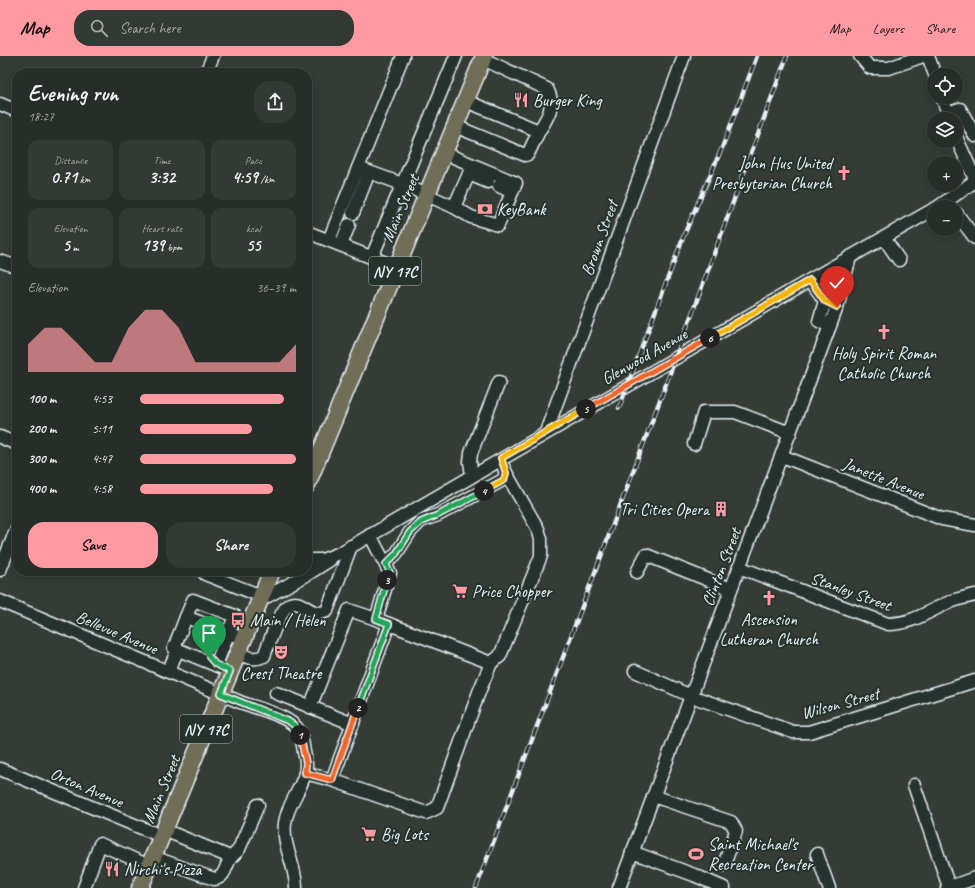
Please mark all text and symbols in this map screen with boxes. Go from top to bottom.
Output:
search box [74,10,354,46]
text: Map [20,16,50,40]
icon: search [88,17,110,39]
text: Search here [120,19,181,38]
text: Map [829,20,851,37]
text: Layers [873,20,904,37]
text: Share [926,20,955,37]
map controls [927,68,963,236]
button: locate [927,68,963,104]
text: Evening run [28,80,118,108]
button: share [254,81,296,123]
place label: Burger King [533,90,603,111]
restaurant icon: Burger King [512,91,530,109]
text: 18:27 [28,109,54,125]
button: layers [927,112,963,148]
text: Distance [54,153,87,167]
text: Time [154,153,170,167]
text: Pace [245,153,262,167]
place label: John Hus United Presbyterian Church [712,153,834,194]
button: + [927,156,963,192]
church icon: John Hus United Presbyterian Church [835,164,853,182]
text: 0.71 [51,167,77,188]
text: 3:32 [149,167,175,188]
text: 4:59 [232,167,258,188]
street label: Main Street [377,169,425,245]
text: km [77,172,91,186]
text: /km [258,172,275,186]
street label: Brown Street [576,196,624,279]
place label: KeyBank [497,199,547,220]
bank icon: KeyBank [476,200,494,218]
button: − [927,200,963,236]
text: Elevation [54,221,88,235]
text: Heart rate [142,221,182,235]
text: kcal [246,221,261,235]
text: 5 [63,235,70,256]
text: 139 [142,235,164,256]
text: 55 [246,235,261,256]
text: m [70,240,79,254]
text: bpm [164,240,182,254]
road number: NY 17C [369,257,421,285]
pin [820,266,854,307]
icon: check [826,272,848,294]
text: Elevation [28,280,68,296]
text: 36–39 m [256,280,296,296]
street label: Glenwood Avenue [598,323,692,389]
church icon: Holy Spirit Roman Catholic Church [875,323,893,341]
pin: 6 [700,328,720,348]
text: 6 [707,331,713,345]
place label: Holy Spirit Roman Catholic Church [832,343,937,384]
text: 100 m [28,391,56,407]
text: 4:53 [92,391,112,407]
pin: 5 [576,399,596,419]
text: 5 [584,402,588,416]
text: 200 m [28,421,56,437]
text: 5:11 [92,421,112,437]
text: 300 m [28,451,56,467]
text: 4:47 [92,451,112,467]
street label: Janette Avenue [839,452,929,505]
text: 400 m [28,481,56,497]
text: 4:58 [92,481,112,497]
pin: 4 [474,481,494,501]
text: 4 [482,484,486,498]
place label: Tri Cities Opera [620,499,711,520]
building icon: Tri Cities Opera [712,500,730,518]
button: Save [28,522,158,568]
button: Share [166,522,296,568]
street label: Clinton Street [697,523,747,609]
street label: Stanley Street [808,567,896,617]
pin: 3 [377,570,397,590]
text: 3 [385,573,389,587]
place label: Price Chopper [472,581,553,602]
supermarket icon: Price Chopper [451,582,469,600]
church icon: Ascension Lutheran Church [760,589,778,607]
street label: Bellevue Avenue [73,606,162,660]
place label: Ascension Lutheran Church [720,609,820,650]
place label: Main / Helen [250,610,326,631]
bus stop icon: Main / Helen [229,611,247,629]
pin [192,616,226,657]
icon: arrive [198,622,220,644]
theatre icon: Crest Theatre [272,643,290,661]
place label: Crest Theatre [241,663,323,684]
street label: Wilson Street [799,682,883,724]
pin: 2 [348,698,368,718]
text: 2 [356,701,360,715]
road number: NY 17C [180,715,232,743]
pin: 1 [290,725,310,745]
text: 1 [298,728,302,742]
street label: Main Street [138,750,186,826]
street label: Orton Avenue [47,763,128,813]
place label: Big Lots [381,824,430,845]
supermarket icon: Big Lots [360,825,378,843]
place label: Saint Michael's Recreation Center [708,834,814,875]
sports icon: Saint Michael's Recreation Center [687,845,705,863]
place label: Nirchi's Pizza [124,859,203,880]
restaurant icon: Nirchi's Pizza [103,860,121,878]

